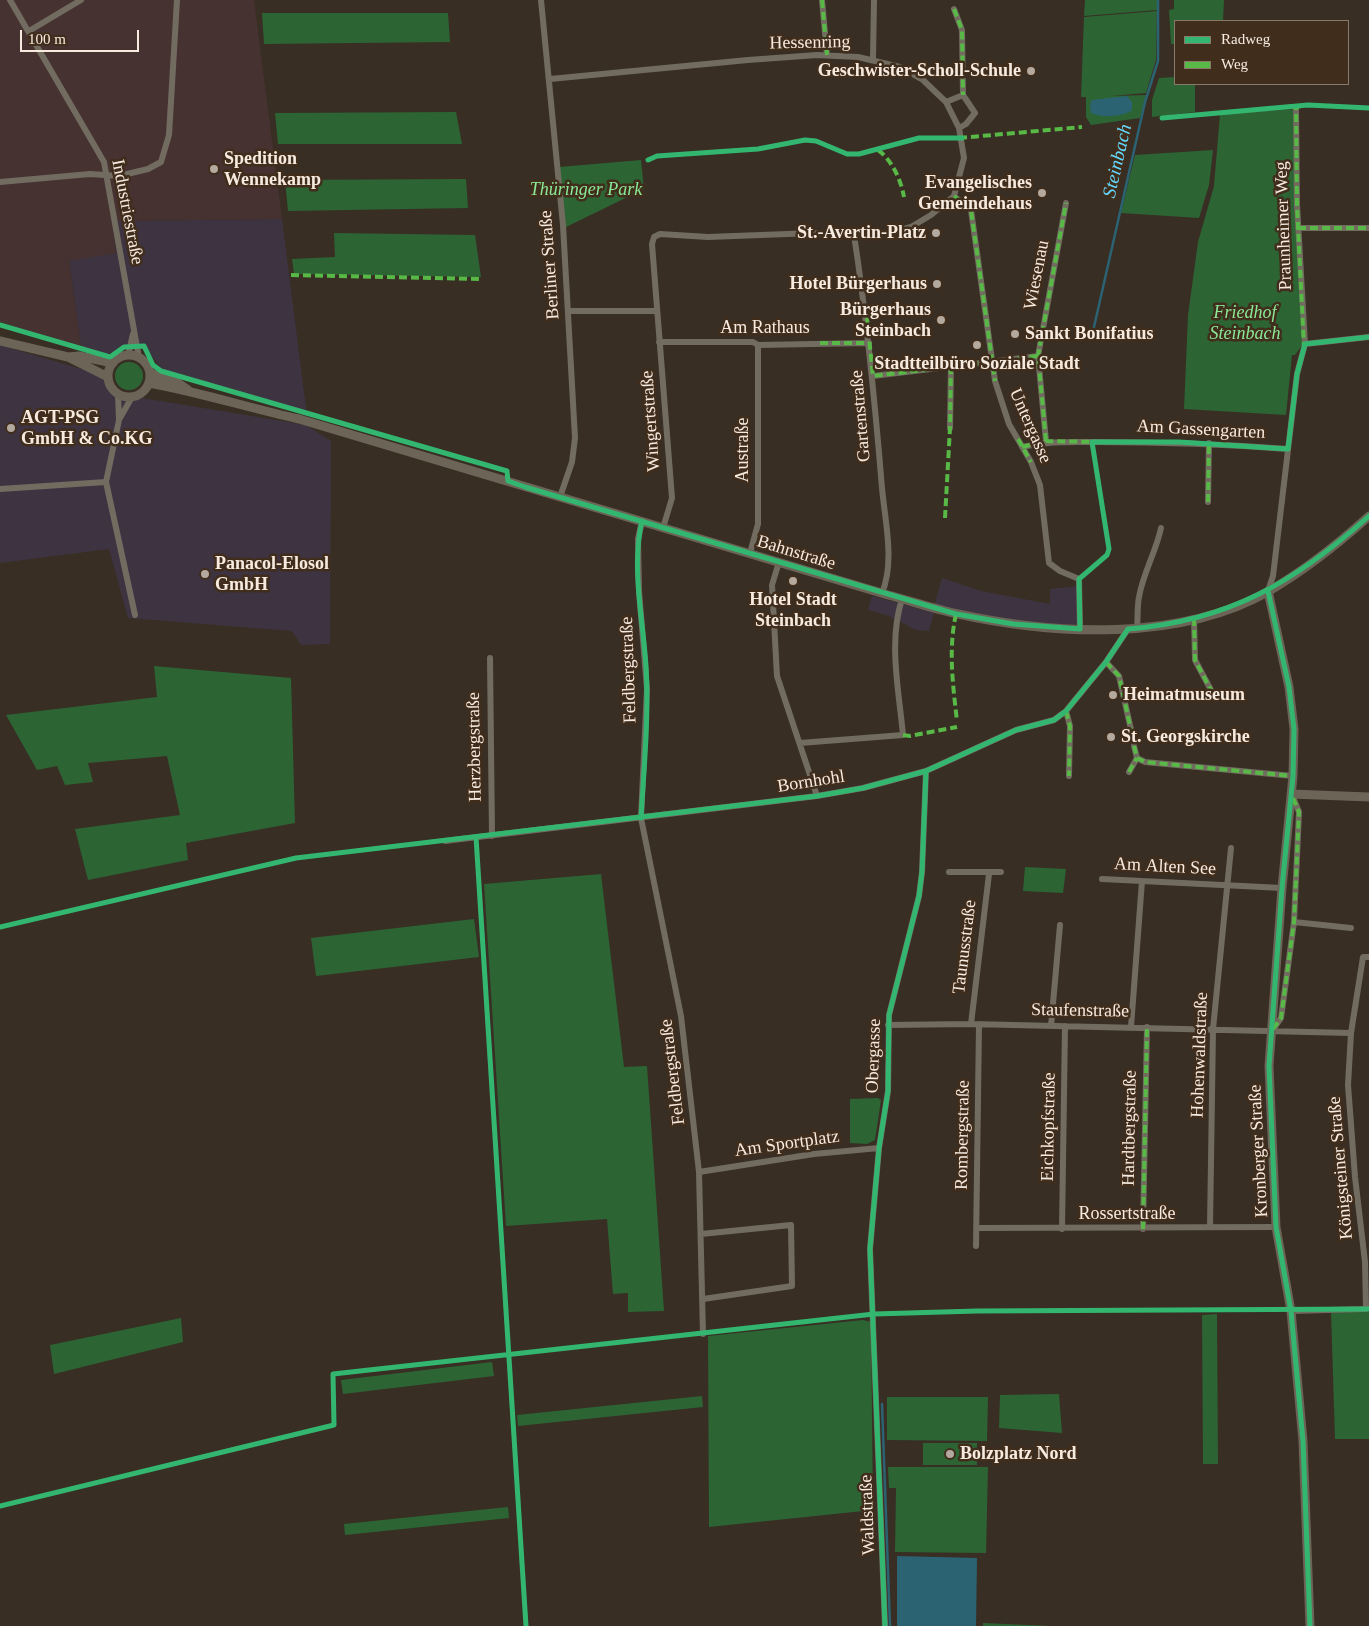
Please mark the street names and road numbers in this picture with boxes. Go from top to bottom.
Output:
street label: Hessenring [769,31,851,55]
street label: Industriestraße [106,157,148,267]
street label: Praunheimer Weg [1271,161,1297,291]
street label: Berliner Straße [535,210,565,320]
street label: Wiesenau [1020,238,1054,312]
street label: Am Rathaus [720,317,810,339]
street label: Gartenstraße [846,369,876,463]
street label: Wingertstraße [637,370,665,472]
street label: Untergasse [1004,385,1056,467]
street label: Am Gassengarten [1136,416,1266,444]
street label: Austraße [732,418,754,482]
street label: Bahnstraße [754,531,838,575]
street label: Feldbergstraße [616,616,642,724]
street label: Herzbergstraße [463,692,487,802]
street label: Bornhohl [776,766,846,798]
street label: Am Alten See [1114,854,1216,880]
street label: Taunusstraße [949,899,981,995]
street label: Hohenwaldstraße [1187,992,1213,1118]
street label: Staufenstraße [1031,999,1129,1023]
street label: Feldbergstraße [656,1018,690,1126]
street label: Obergasse [862,1018,886,1094]
street label: Hardtbergstraße [1118,1070,1142,1186]
street label: Eichkopfstraße [1037,1072,1061,1182]
street label: Rombergstraße [951,1080,975,1190]
street label: Kronberger Straße [1245,1084,1273,1218]
street label: Königsteiner Straße [1324,1096,1358,1240]
street label: Am Sportplatz [733,1126,841,1162]
street label: Rossertstraße [1079,1203,1175,1225]
street label: Waldstraße [856,1474,880,1556]

